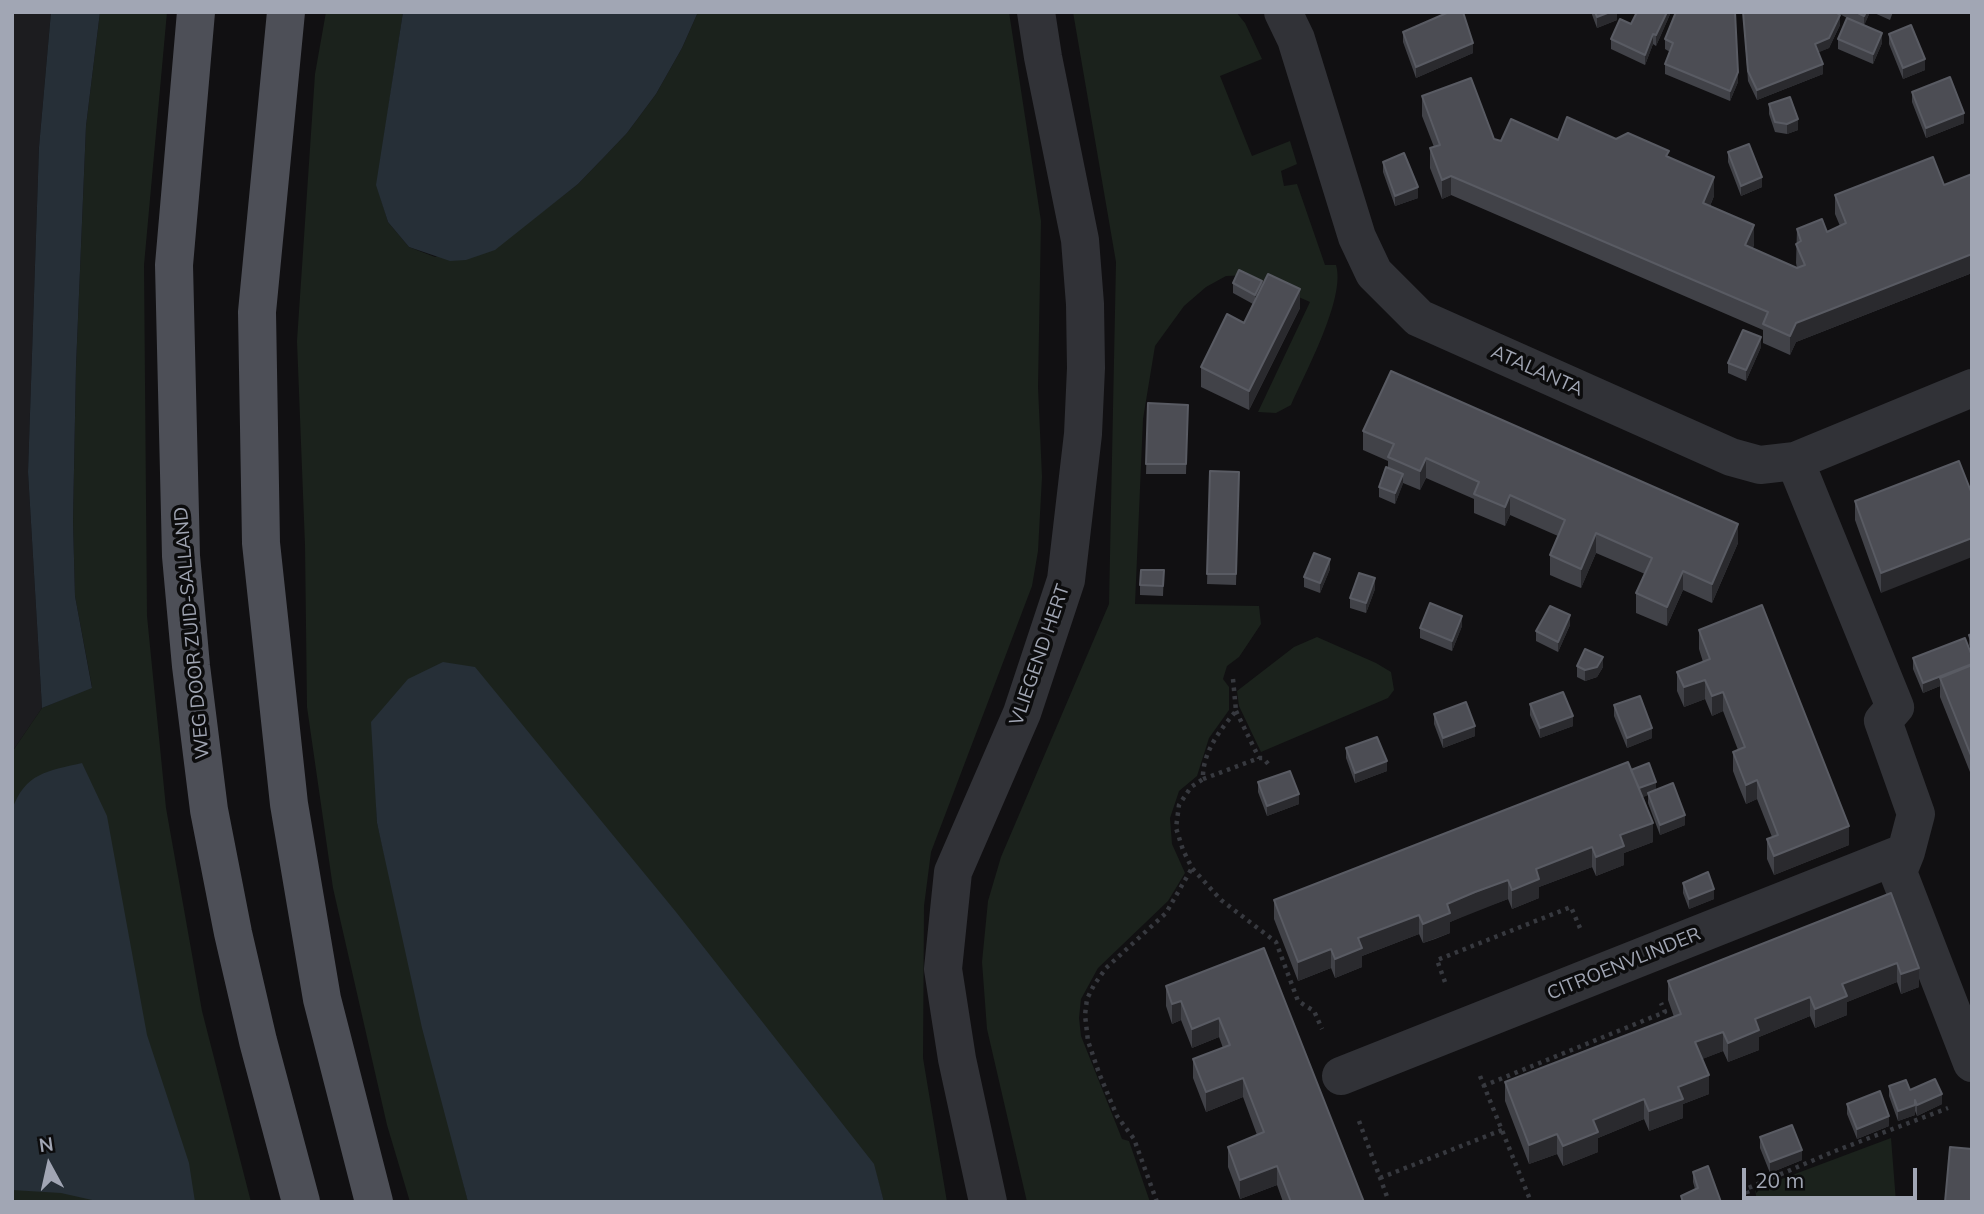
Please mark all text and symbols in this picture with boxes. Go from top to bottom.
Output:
street label: ATALANTA [1487,341,1587,401]
street label: WEG DOOR ZUID-SALLAND [170,506,214,760]
street label: VLIEGEND HERT [1005,581,1075,729]
street label: CITROENVLINDER [1544,923,1704,1005]
north arrow [14,1130,84,1200]
text: N [37,1131,55,1157]
scale bar [1746,1154,1921,1198]
text: 20 m [1755,1167,1804,1193]

